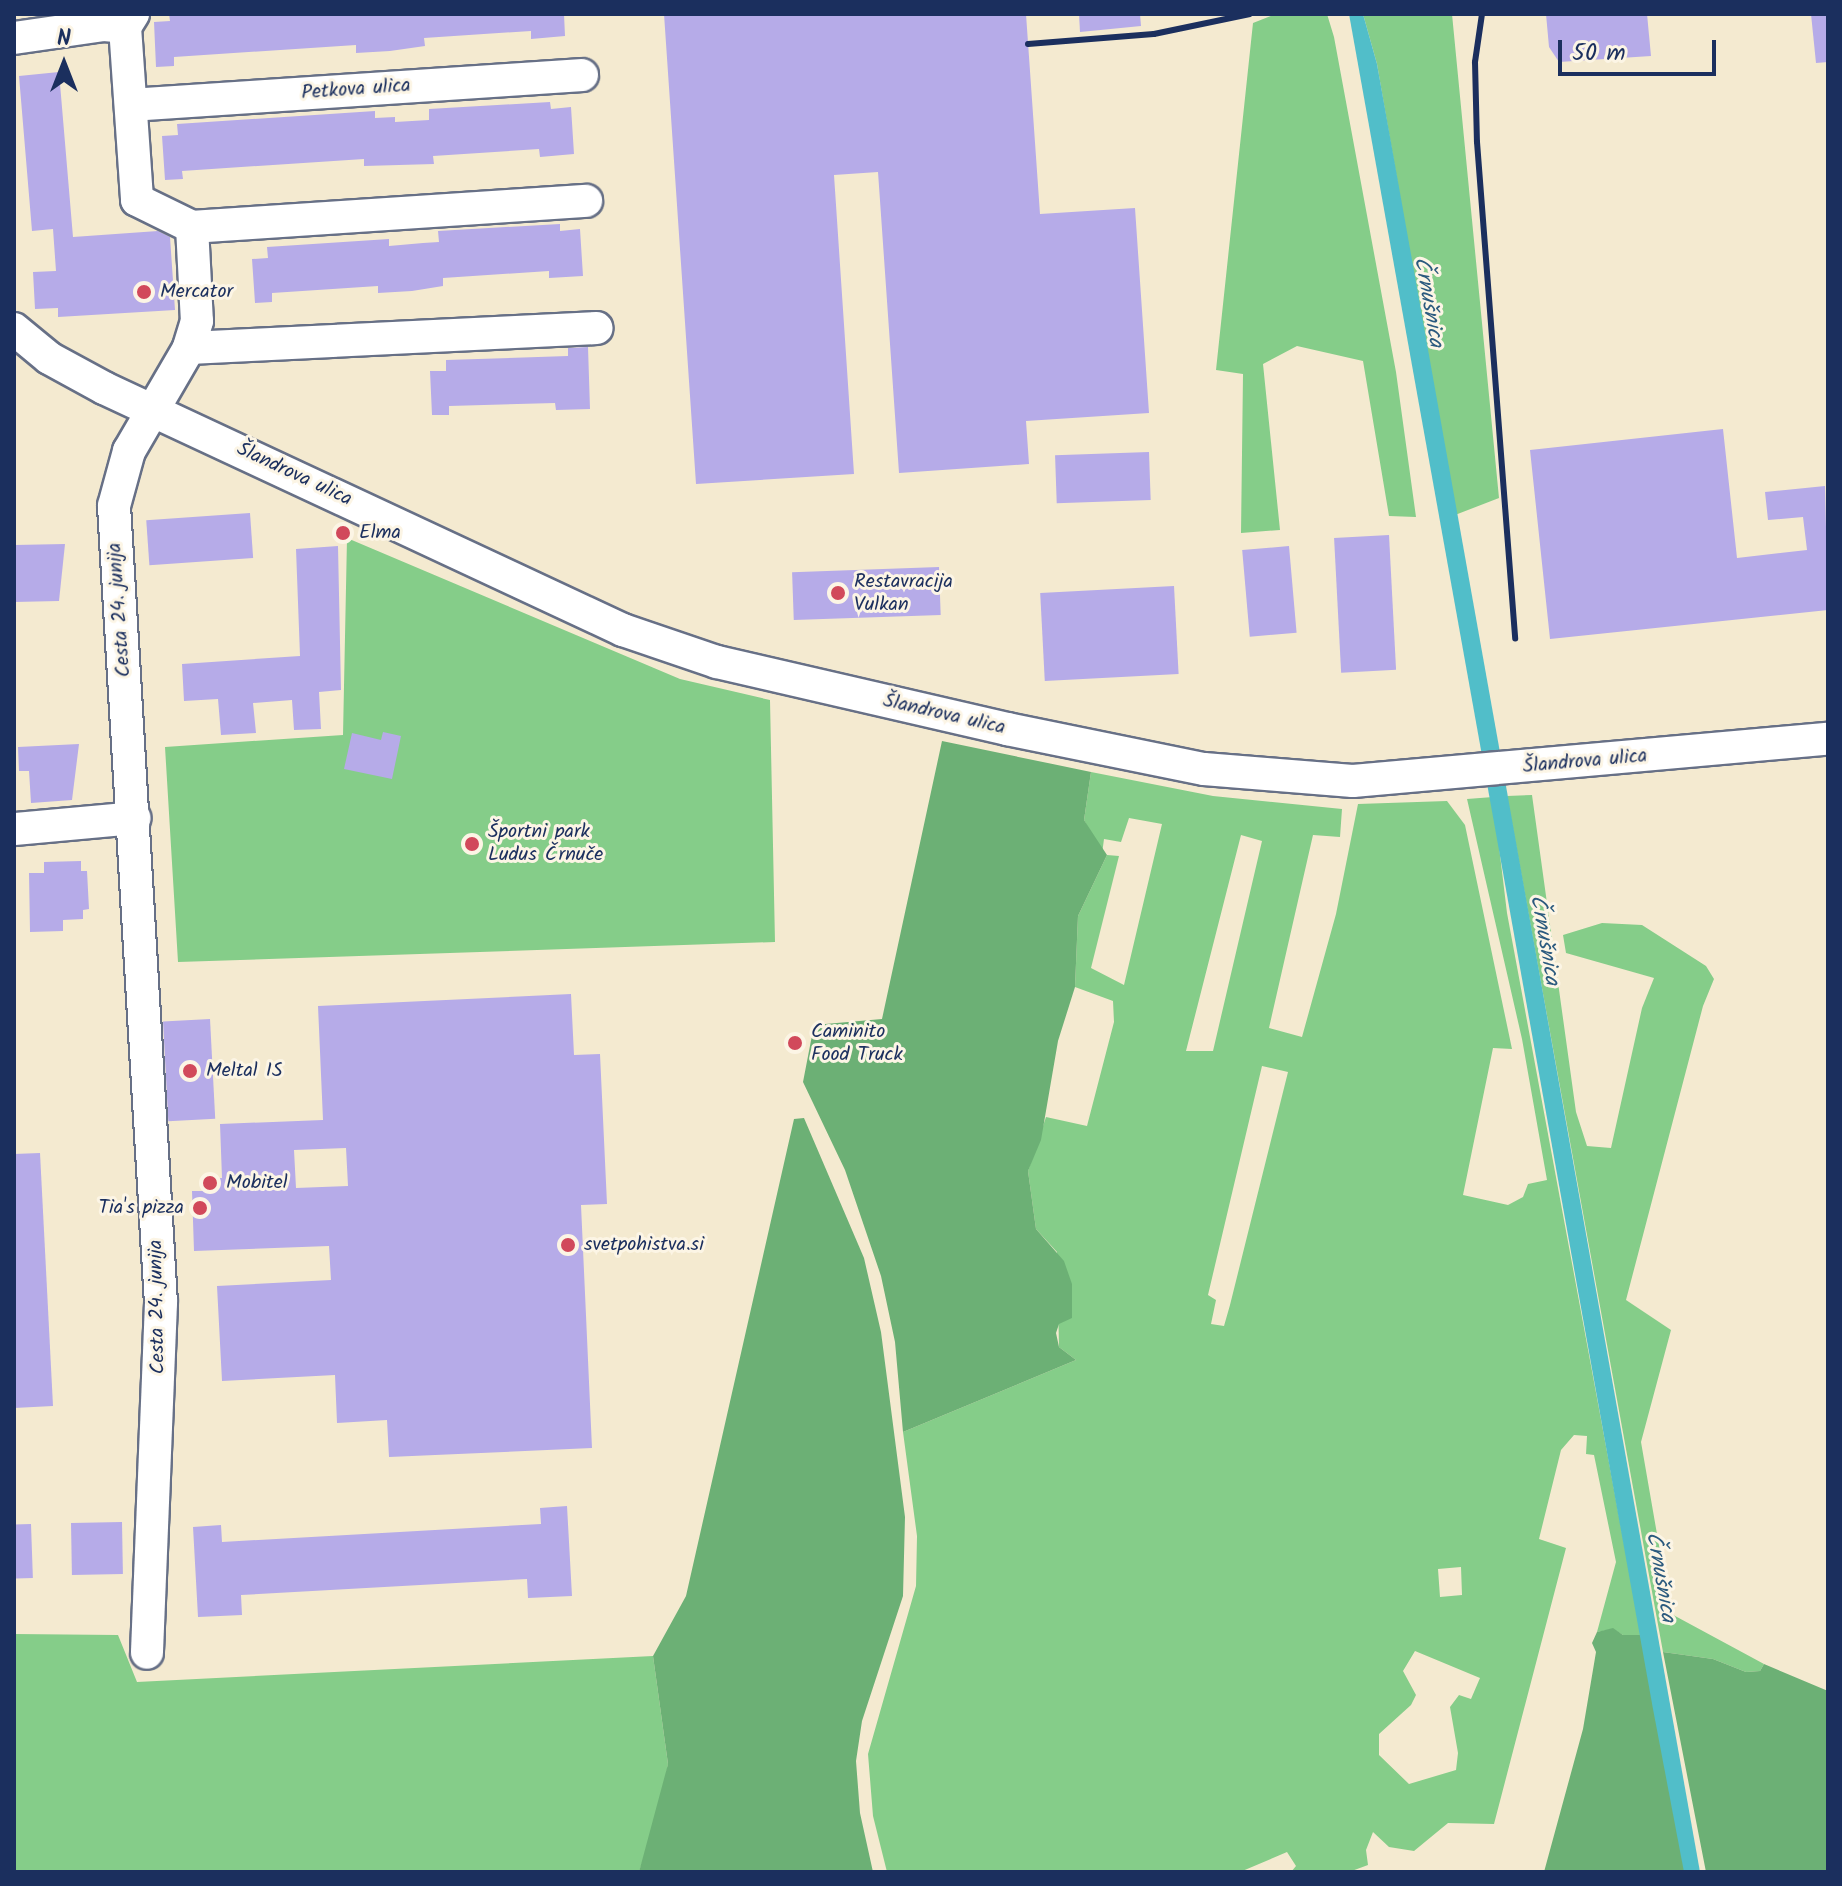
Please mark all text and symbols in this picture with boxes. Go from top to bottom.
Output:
text: N [57,22,71,57]
north arrow [24,24,104,104]
scale bar [1562,24,1720,74]
text: 50 m [1572,34,1626,73]
street label: Petkova ulica [301,74,411,106]
water label: Črnušnica [1407,255,1449,349]
place label: Mercator [160,280,233,304]
marker: Mercator [135,283,153,301]
street label: Šlandrova ulica [233,438,355,512]
place label: Elma [359,521,401,545]
marker: Elma [334,524,352,542]
street label: Cesta 24. junija [103,542,137,678]
place label: Restavracija Vulkan [854,570,953,617]
marker: Restavracija Vulkan [829,584,847,602]
street label: Šlandrova ulica [881,689,1007,741]
street label: Šlandrova ulica [1522,745,1648,779]
place label: Športni park Ludus Črnuče [488,820,603,867]
marker: Športni park Ludus Črnuče [463,835,481,853]
water label: Črnušnica [1523,893,1565,987]
place label: Caminito Food Truck [811,1020,903,1067]
marker: Caminito Food Truck [786,1034,804,1052]
place label: Meltal IS [206,1059,283,1083]
marker: Meltal IS [181,1062,199,1080]
place label: Mobitel [226,1171,288,1195]
marker: Mobitel [201,1174,219,1192]
place label: Tia's pizza [98,1196,184,1220]
marker: Tia's pizza [191,1199,209,1217]
place label: svetpohistva.si [584,1233,704,1257]
marker: svetpohistva.si [559,1236,577,1254]
street label: Cesta 24. junija [145,1239,171,1375]
water label: Črnušnica [1639,1530,1681,1624]

